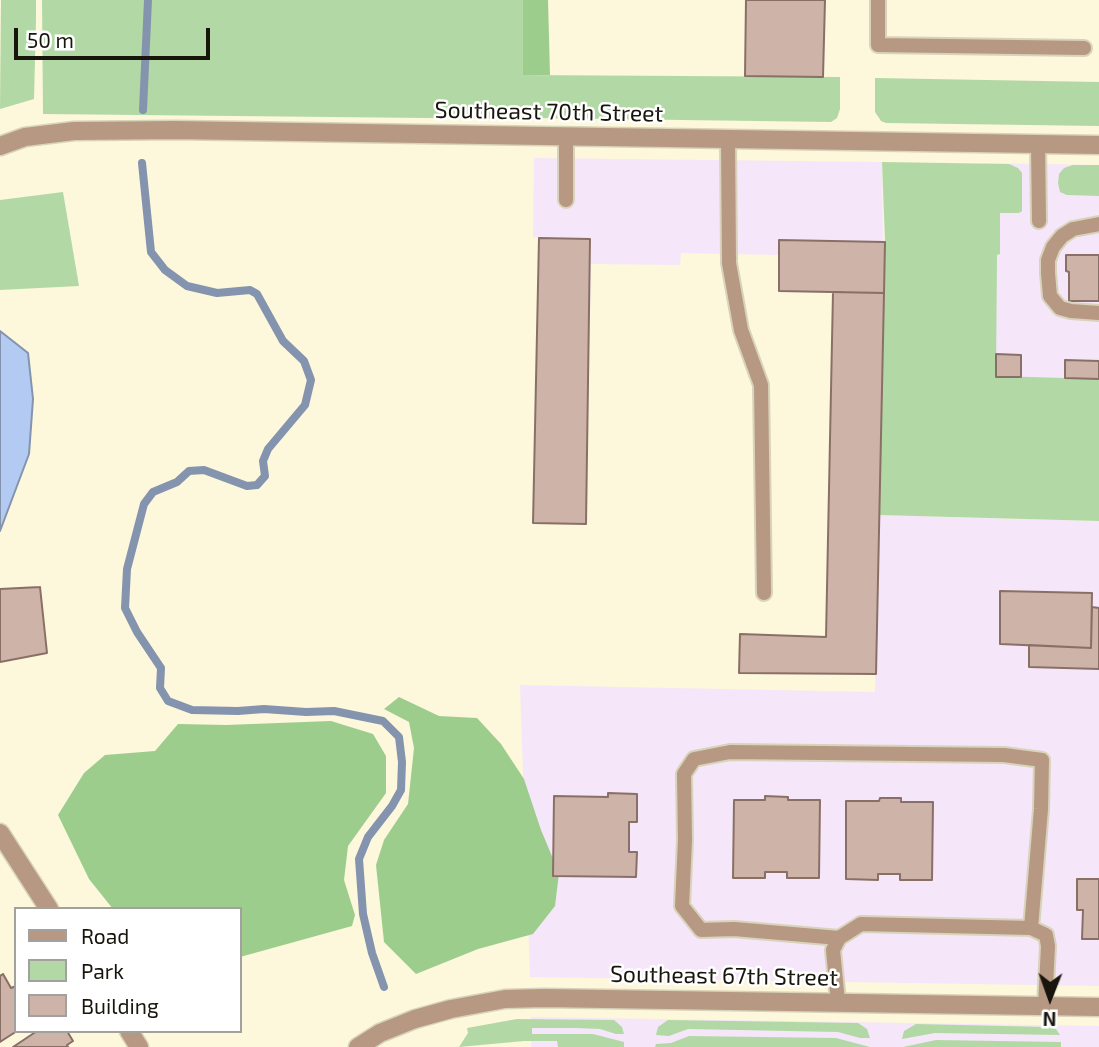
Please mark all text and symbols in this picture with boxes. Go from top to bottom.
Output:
scale bar [18,14,214,58]
text: 50 m [27,27,74,52]
street label: Southeast 70th Street [434,96,664,128]
legend [14,907,242,1033]
text: Road [81,923,129,948]
text: Park [81,958,124,983]
street label: Southeast 67th Street [610,960,838,992]
north arrow [1015,963,1085,1033]
text: Building [81,993,159,1018]
text: N [1043,1008,1057,1031]

